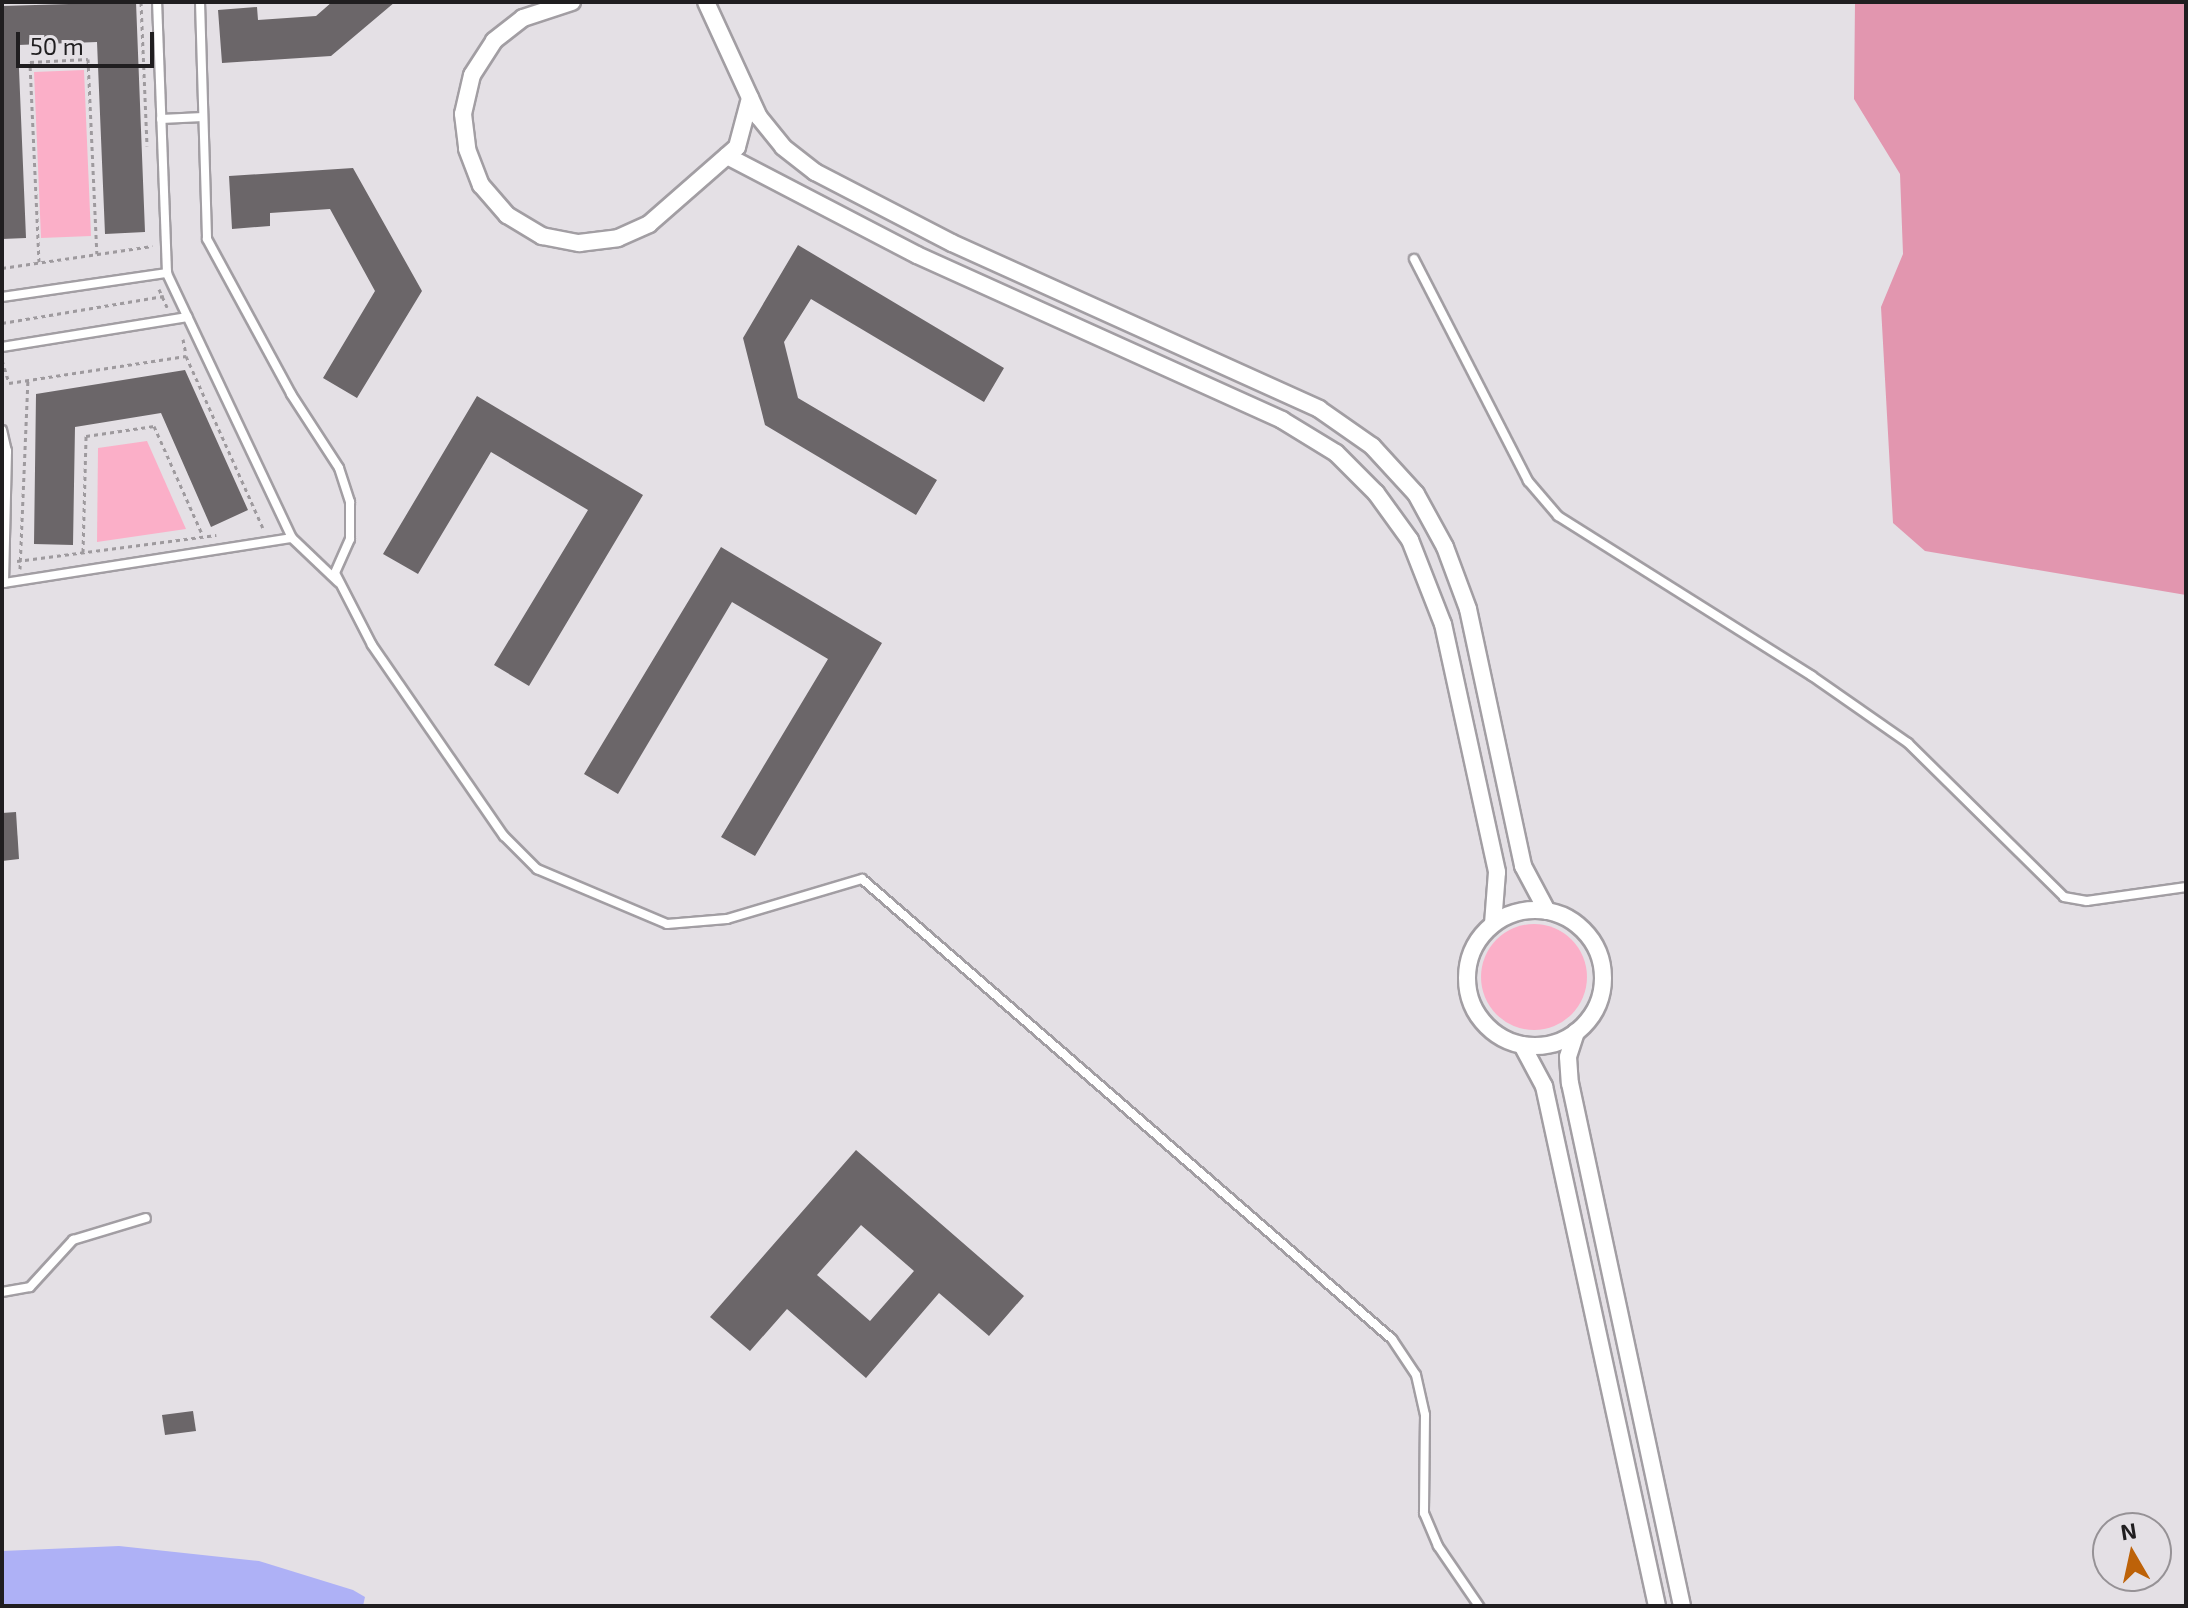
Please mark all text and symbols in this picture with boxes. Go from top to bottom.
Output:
scale bar [20,16,158,66]
text: 50 m [30,31,84,60]
north arrow [2092,1512,2172,1592]
text: N [2119,1516,2138,1544]

